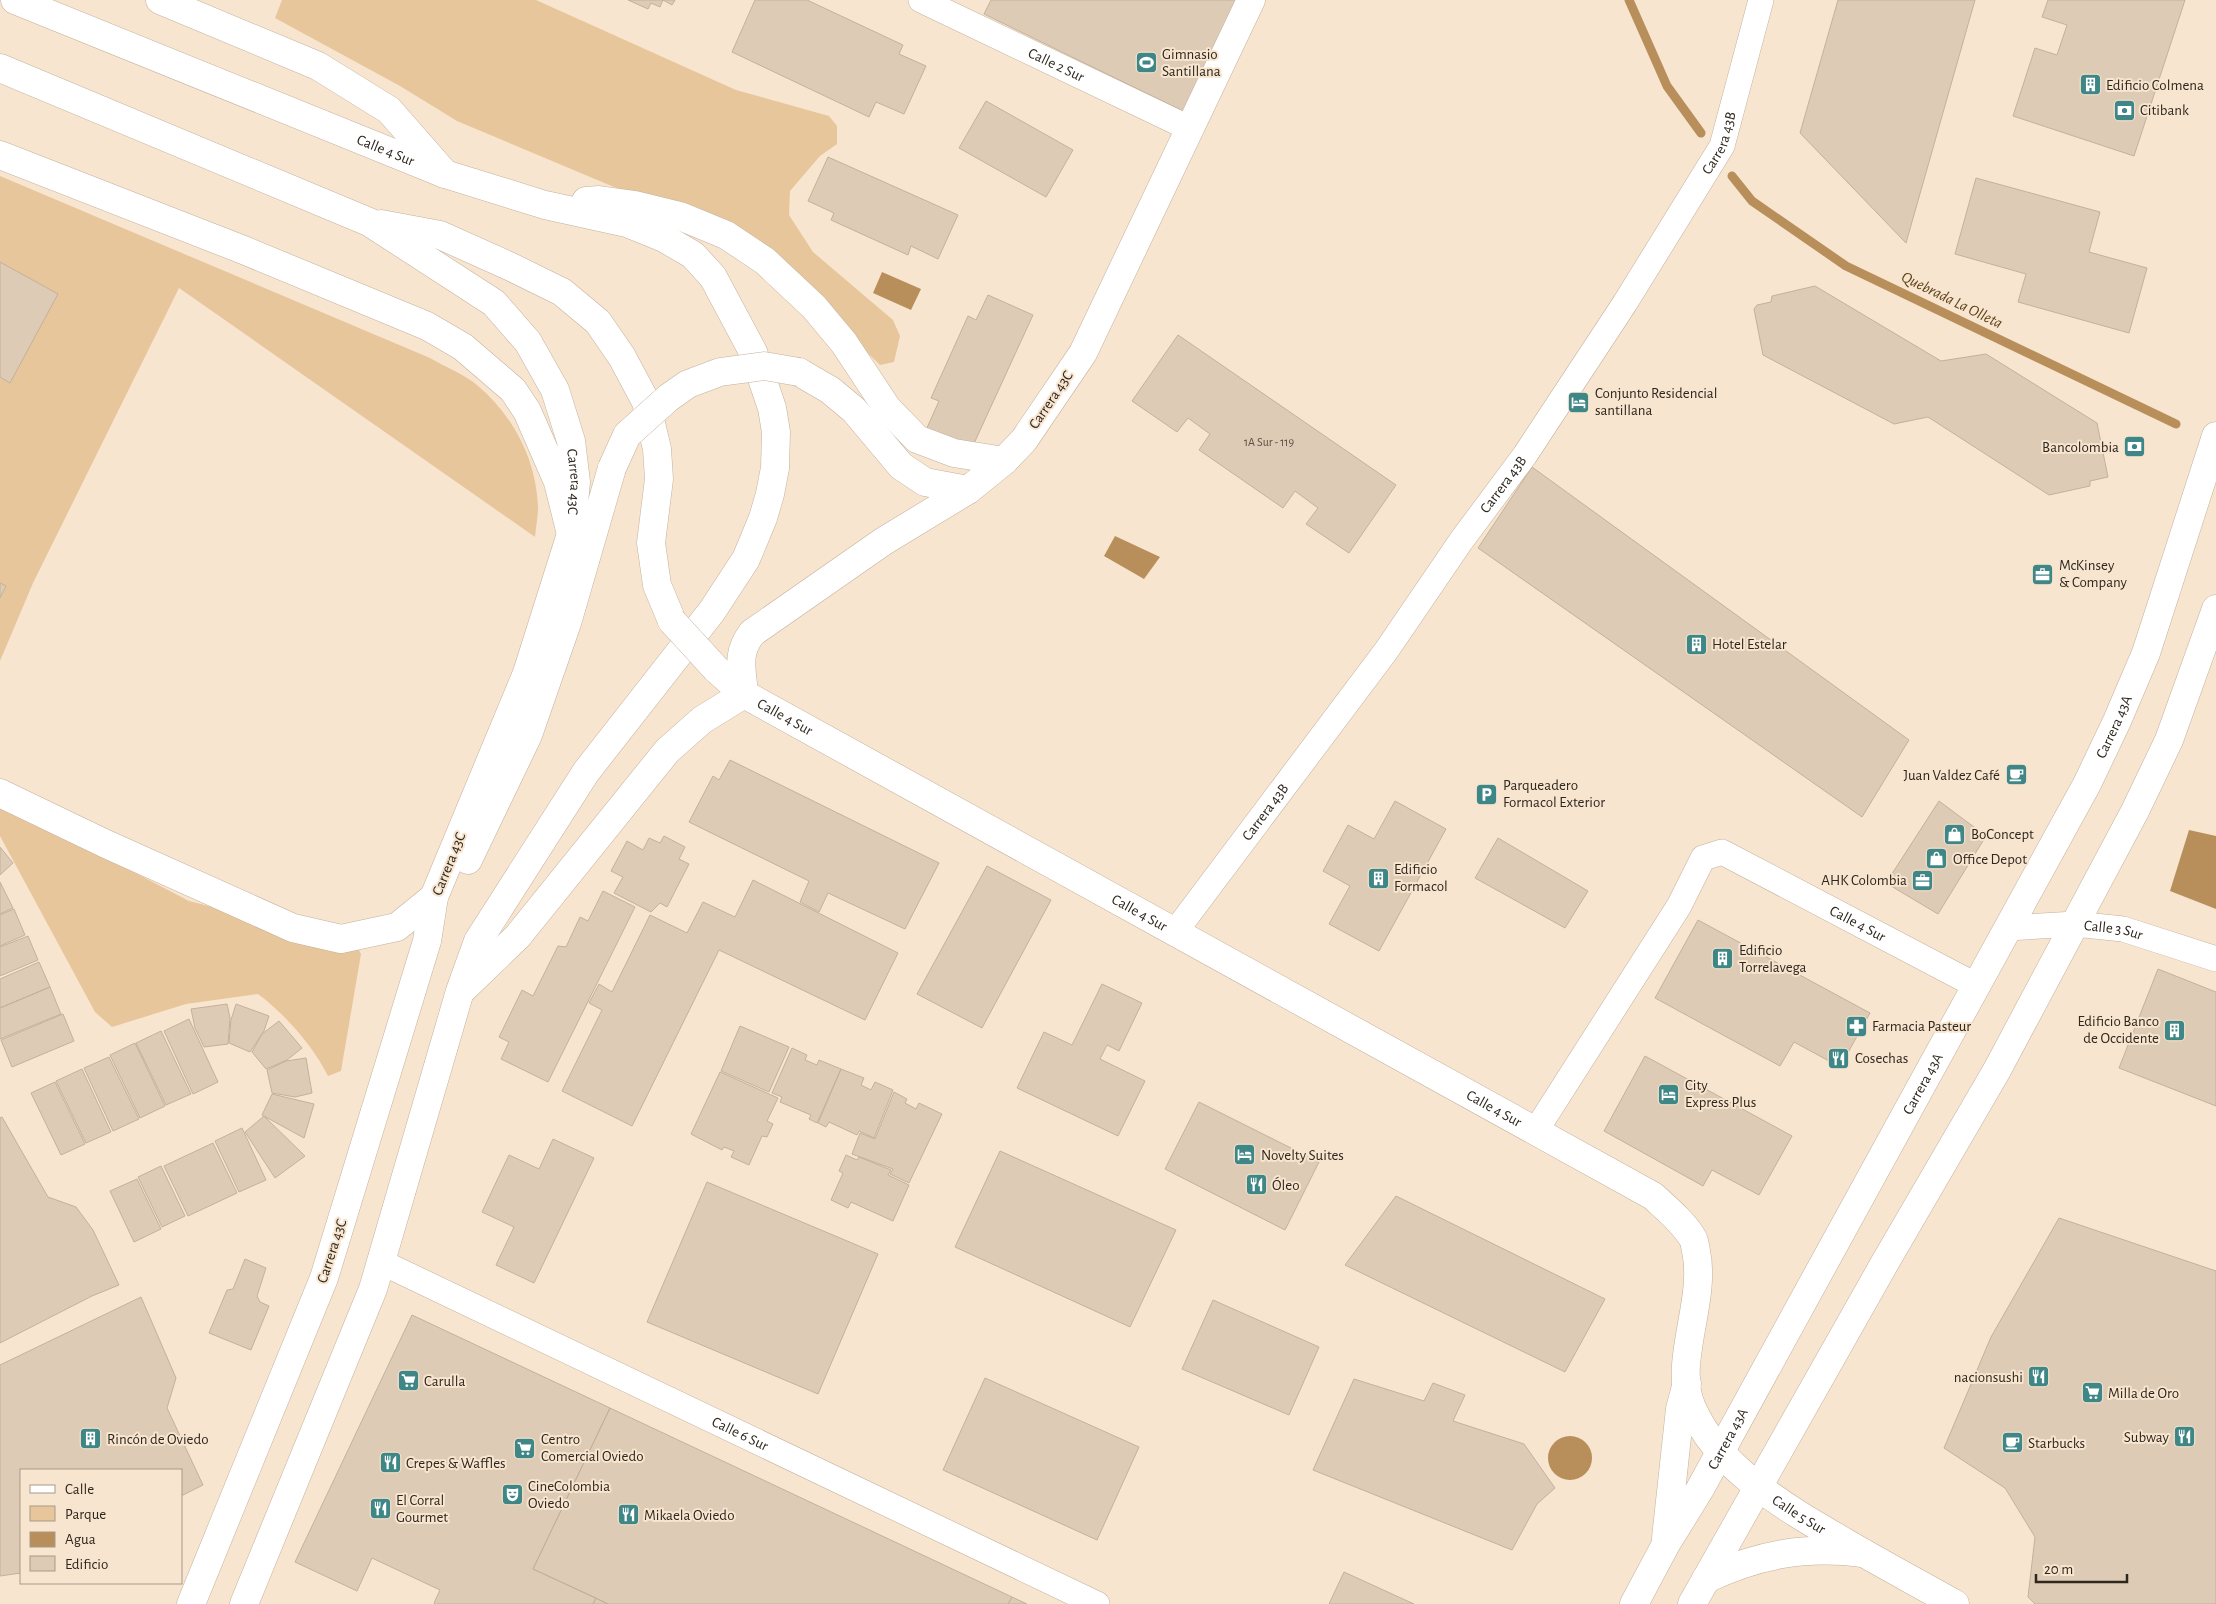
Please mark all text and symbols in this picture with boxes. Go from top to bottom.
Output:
street label: Calle 2 Sur [1026,45,1087,85]
place label: Gimnasio Santillana [1162,47,1221,79]
sports icon: Gimnasio Santillana [1134,51,1158,75]
building icon: Edificio Colmena [2078,73,2102,97]
place label: Edificio Colmena [2106,78,2204,93]
bank icon: Citibank [2112,98,2136,122]
place label: Citibank [2140,103,2189,118]
street label: Carrera 43B [1699,110,1738,177]
street label: Calle 4 Sur [355,132,417,168]
water label: Quebrada La Olleta [1898,269,2005,332]
street label: Carrera 43C [1026,368,1076,432]
place label: Conjunto Residencial santillana [1595,386,1717,418]
hotel icon: Conjunto Residencial santillana [1567,390,1591,414]
bank icon: Bancolombia [2123,435,2147,459]
house number: 1A Sur - 119 [1244,436,1294,448]
place label: Bancolombia [2042,440,2119,455]
street label: Carrera 43C [564,448,584,516]
street label: Carrera 43B [1477,453,1529,516]
place label: McKinsey & Company [2059,558,2127,590]
office icon: McKinsey & Company [2031,562,2055,586]
building icon: Hotel Estelar [1684,632,1708,656]
place label: Hotel Estelar [1712,637,1787,652]
street label: Carrera 43A [2093,693,2135,761]
street label: Calle 4 Sur [755,695,815,738]
cafe icon: Juan Valdez Café [2004,763,2028,787]
place label: Juan Valdez Café [1903,768,2000,783]
place label: Parqueadero Formacol Exterior [1503,778,1605,810]
street label: Carrera 43B [1239,781,1291,843]
parking icon: Parqueadero Formacol Exterior [1475,782,1499,806]
shop icon: BoConcept [1943,822,1967,846]
place label: BoConcept [1971,827,2034,842]
street label: Carrera 43C [430,830,468,898]
shop icon: Office Depot [1925,847,1949,871]
place label: Office Depot [1953,852,2027,867]
place label: Edificio Formacol [1394,862,1448,894]
building icon: Edificio Formacol [1366,866,1390,890]
office icon: AHK Colombia [1911,868,1935,892]
place label: AHK Colombia [1821,873,1907,888]
street label: Calle 4 Sur [1109,891,1170,934]
street label: Calle 4 Sur [1827,903,1888,944]
street label: Calle 3 Sur [2083,917,2145,942]
place label: Edificio Torrelavega [1739,943,1807,975]
building icon: Edificio Torrelavega [1711,947,1735,971]
pharmacy icon: Farmacia Pasteur [1844,1014,1868,1038]
place label: Edificio Banco de Occidente [2077,1014,2159,1046]
building icon: Edificio Banco de Occidente [2163,1018,2187,1042]
place label: Farmacia Pasteur [1872,1019,1971,1034]
restaurant icon: Cosechas [1827,1046,1851,1070]
street label: Carrera 43A [1900,1050,1945,1117]
place label: Cosechas [1855,1051,1908,1066]
place label: City Express Plus [1685,1078,1756,1110]
hotel icon: City Express Plus [1657,1082,1681,1106]
street label: Calle 4 Sur [1464,1087,1525,1130]
hotel icon: Novelty Suites [1233,1143,1257,1167]
place label: Novelty Suites [1261,1148,1344,1163]
restaurant icon: Óleo [1244,1173,1268,1197]
place label: Óleo [1272,1176,1300,1193]
street label: Carrera 43C [315,1217,349,1285]
restaurant icon: nacionsushi [2027,1365,2051,1389]
supermarket icon: Carulla [396,1369,420,1393]
place label: nacionsushi [1954,1370,2023,1385]
place label: Carulla [424,1374,465,1389]
supermarket icon: Milla de Oro [2080,1381,2104,1405]
place label: Milla de Oro [2108,1386,2179,1401]
street label: Carrera 43A [1705,1405,1751,1472]
street label: Calle 6 Sur [710,1414,771,1453]
restaurant icon: Subway [2173,1425,2197,1449]
building icon: Rincón de Oviedo [79,1427,103,1451]
place label: Subway [2124,1430,2170,1445]
cafe icon: Starbucks [2000,1431,2024,1455]
place label: Rincón de Oviedo [107,1432,209,1447]
place label: Centro Comercial Oviedo [541,1432,644,1464]
supermarket icon: Centro Comercial Oviedo [513,1436,537,1460]
place label: Starbucks [2028,1436,2085,1451]
restaurant icon: Crepes & Waffles [378,1451,402,1475]
place label: Crepes & Waffles [406,1456,506,1471]
legend [20,1469,182,1584]
place label: CineColombia Oviedo [528,1479,610,1511]
text: Calle [65,1482,94,1497]
theatre icon: CineColombia Oviedo [500,1483,524,1507]
street label: Calle 5 Sur [1770,1492,1828,1537]
place label: El Corral Gourmet [396,1493,448,1525]
restaurant icon: El Corral Gourmet [368,1497,392,1521]
restaurant icon: Mikaela Oviedo [616,1503,640,1527]
text: Parque [65,1507,106,1522]
place label: Mikaela Oviedo [644,1508,735,1523]
text: Agua [65,1532,96,1547]
scale bar [2036,1552,2127,1584]
text: Edificio [65,1557,108,1572]
text: 20 m [2044,1562,2073,1577]

